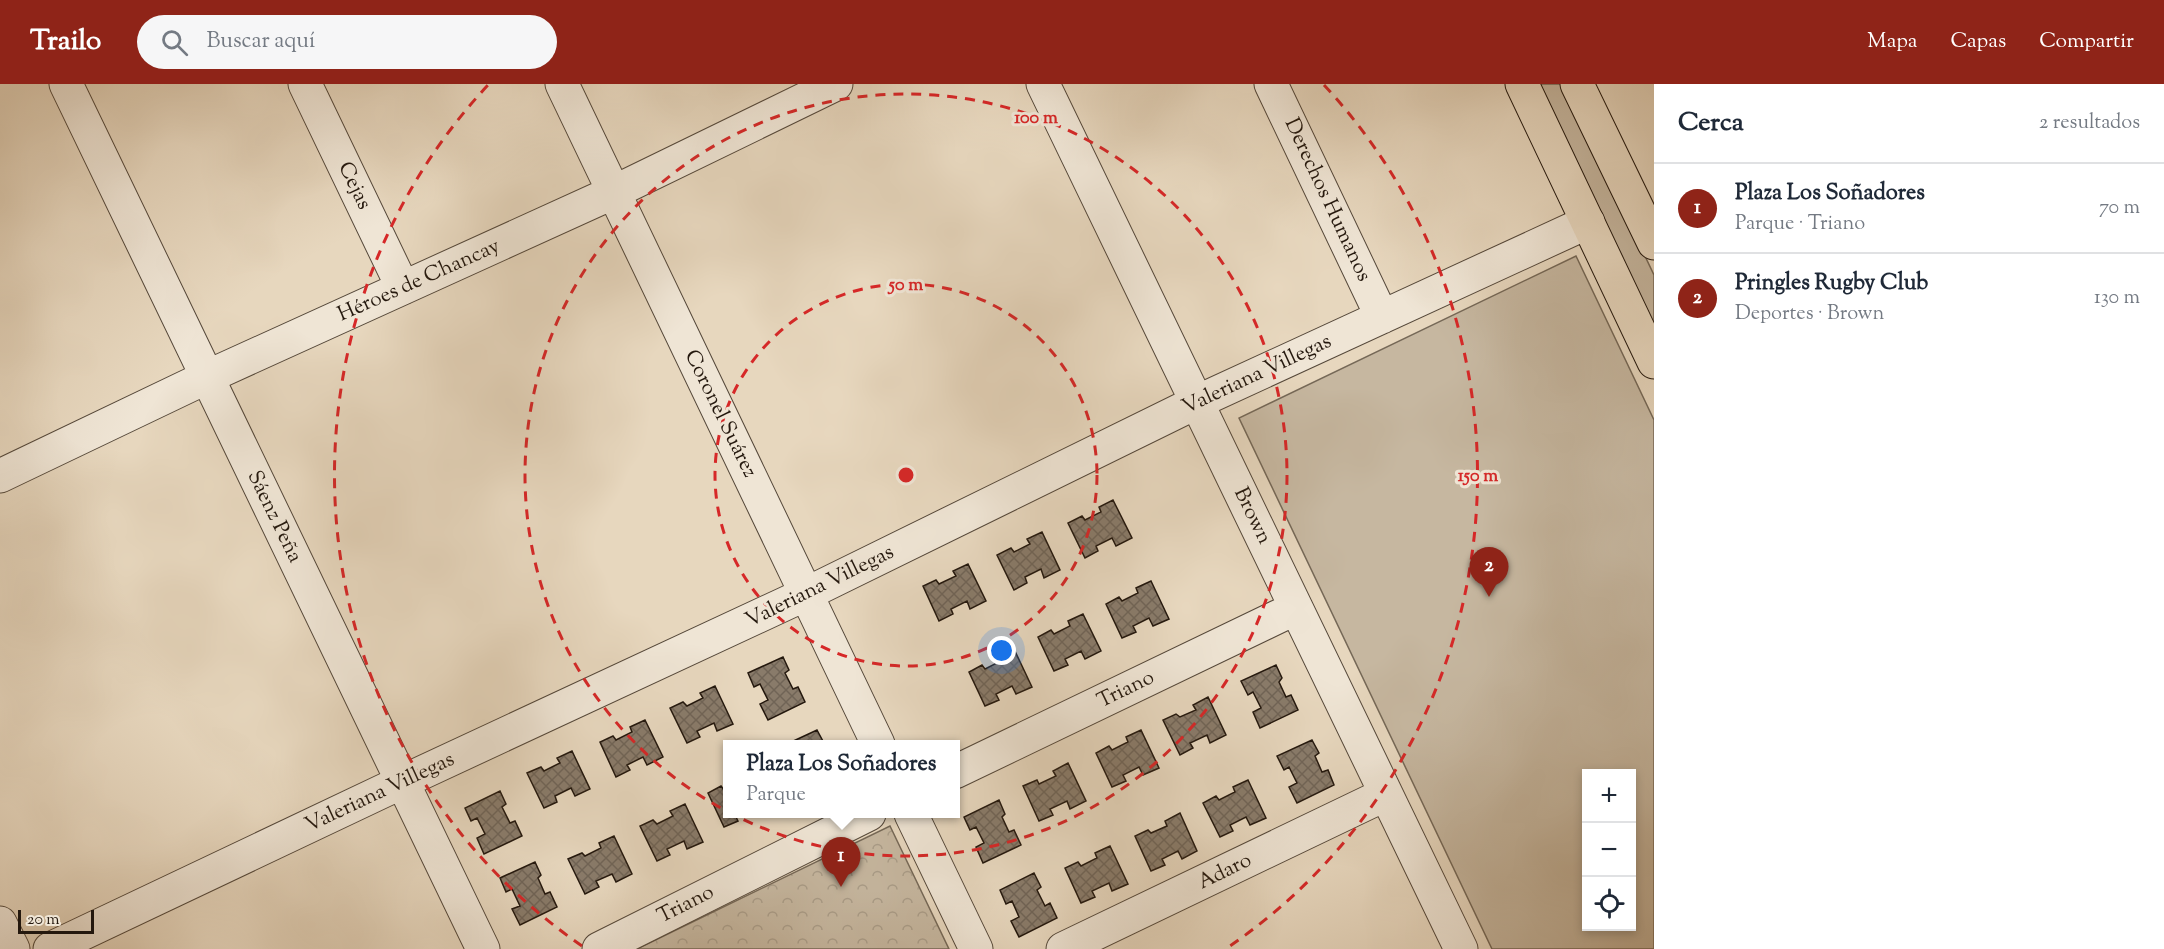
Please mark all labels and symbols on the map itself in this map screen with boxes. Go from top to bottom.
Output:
text: 100 m [1014,106,1058,132]
street label: Derechos Humanos [1276,113,1378,287]
street label: Cejas [330,157,378,215]
street label: Héroes de Chancay [333,232,505,330]
text: 50 m [887,273,923,299]
street label: Valeriana Villegas [1177,327,1337,423]
street label: Coronel Suárez [676,345,764,483]
text: 150 m [1458,464,1498,490]
centre of rings [896,465,916,485]
street label: Sáenz Peña [239,466,309,568]
street label: Brown [1225,482,1279,550]
street label: Valeriana Villegas [741,538,899,636]
pin: 2 [1470,548,1508,597]
your location [987,636,1016,665]
street label: Triano [1092,663,1160,717]
street label: Valeriana Villegas [300,745,460,841]
pin: 1 [822,838,860,887]
street label: Adaro [1193,846,1257,898]
street label: Triano [652,878,720,932]
scale bar [18,907,94,934]

